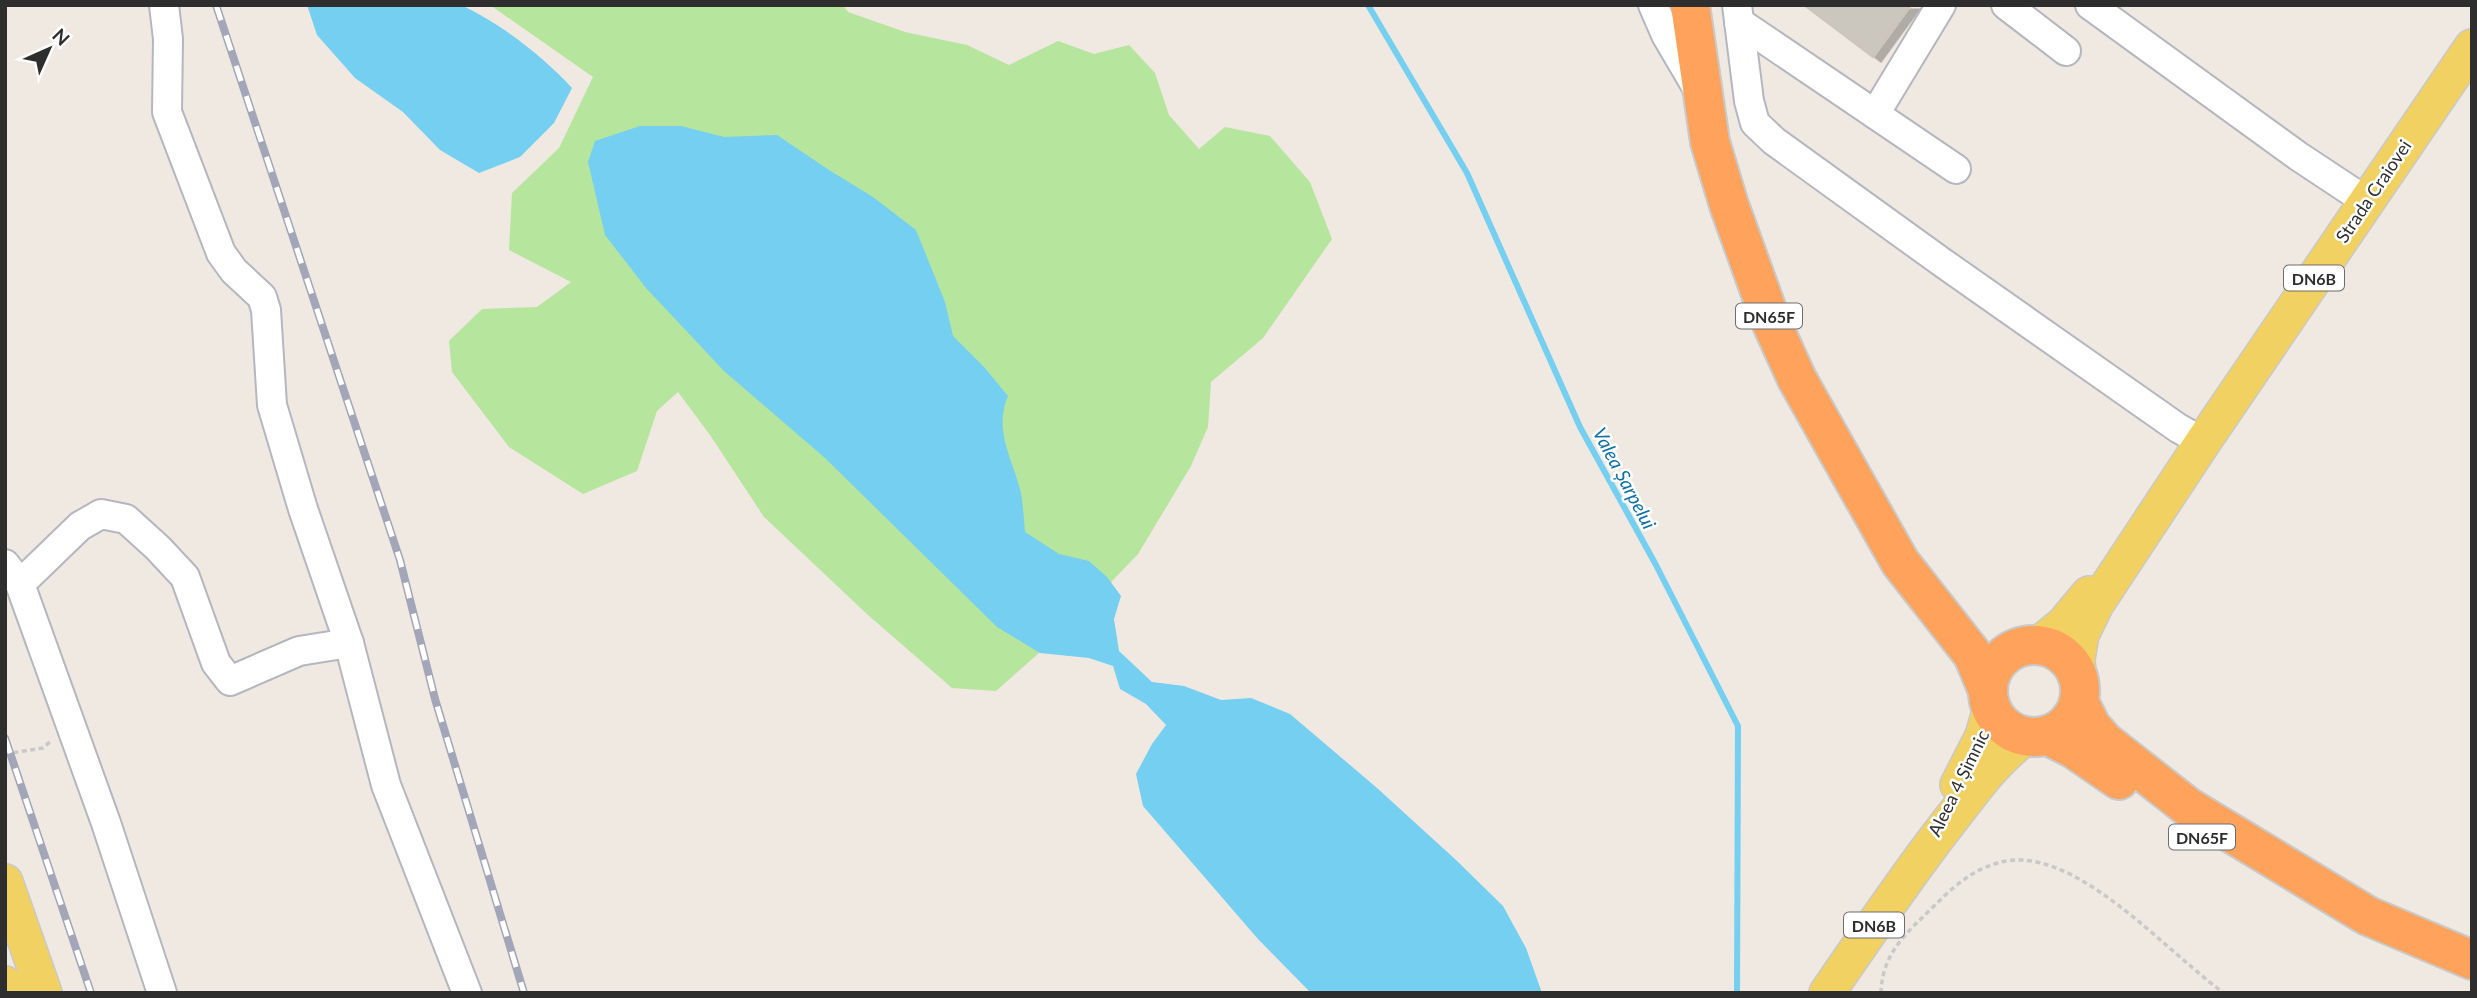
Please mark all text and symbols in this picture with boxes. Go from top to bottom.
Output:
north arrow [14,14,84,84]
text: N [48,23,75,50]
street label: Strada Craiovei [2331,135,2415,247]
road number: DN6B [2284,266,2344,290]
road number: DN65F [1736,304,1802,328]
water label: Valea Șarpelui [1589,423,1662,533]
street label: Aleea 4 Șimnic [1923,726,1993,840]
road number: DN65F [2169,824,2235,850]
road number: DN6B [1844,912,1904,937]

